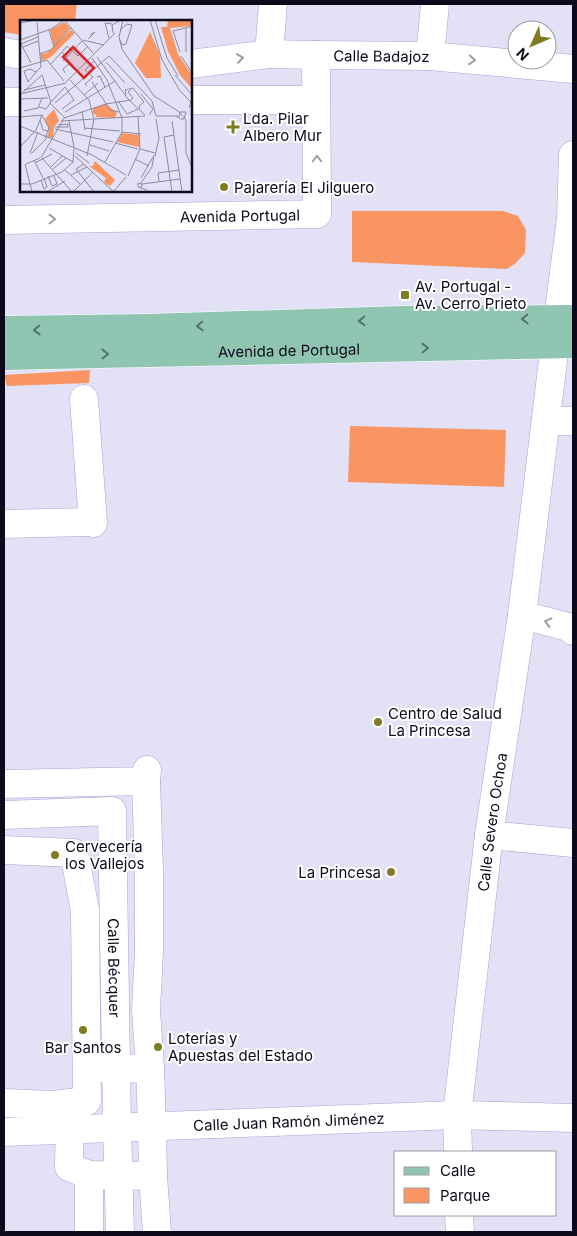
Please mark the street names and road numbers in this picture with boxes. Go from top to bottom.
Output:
street label: Calle Badajoz [333,46,430,65]
street label: Avenida Portugal [180,205,300,226]
street label: Avenida de Portugal [218,339,360,361]
street label: Calle Severo Ochoa [473,751,511,892]
street label: Calle Bécquer [104,918,125,1018]
street label: Calle Juan Ramón Jiménez [193,1108,385,1134]

